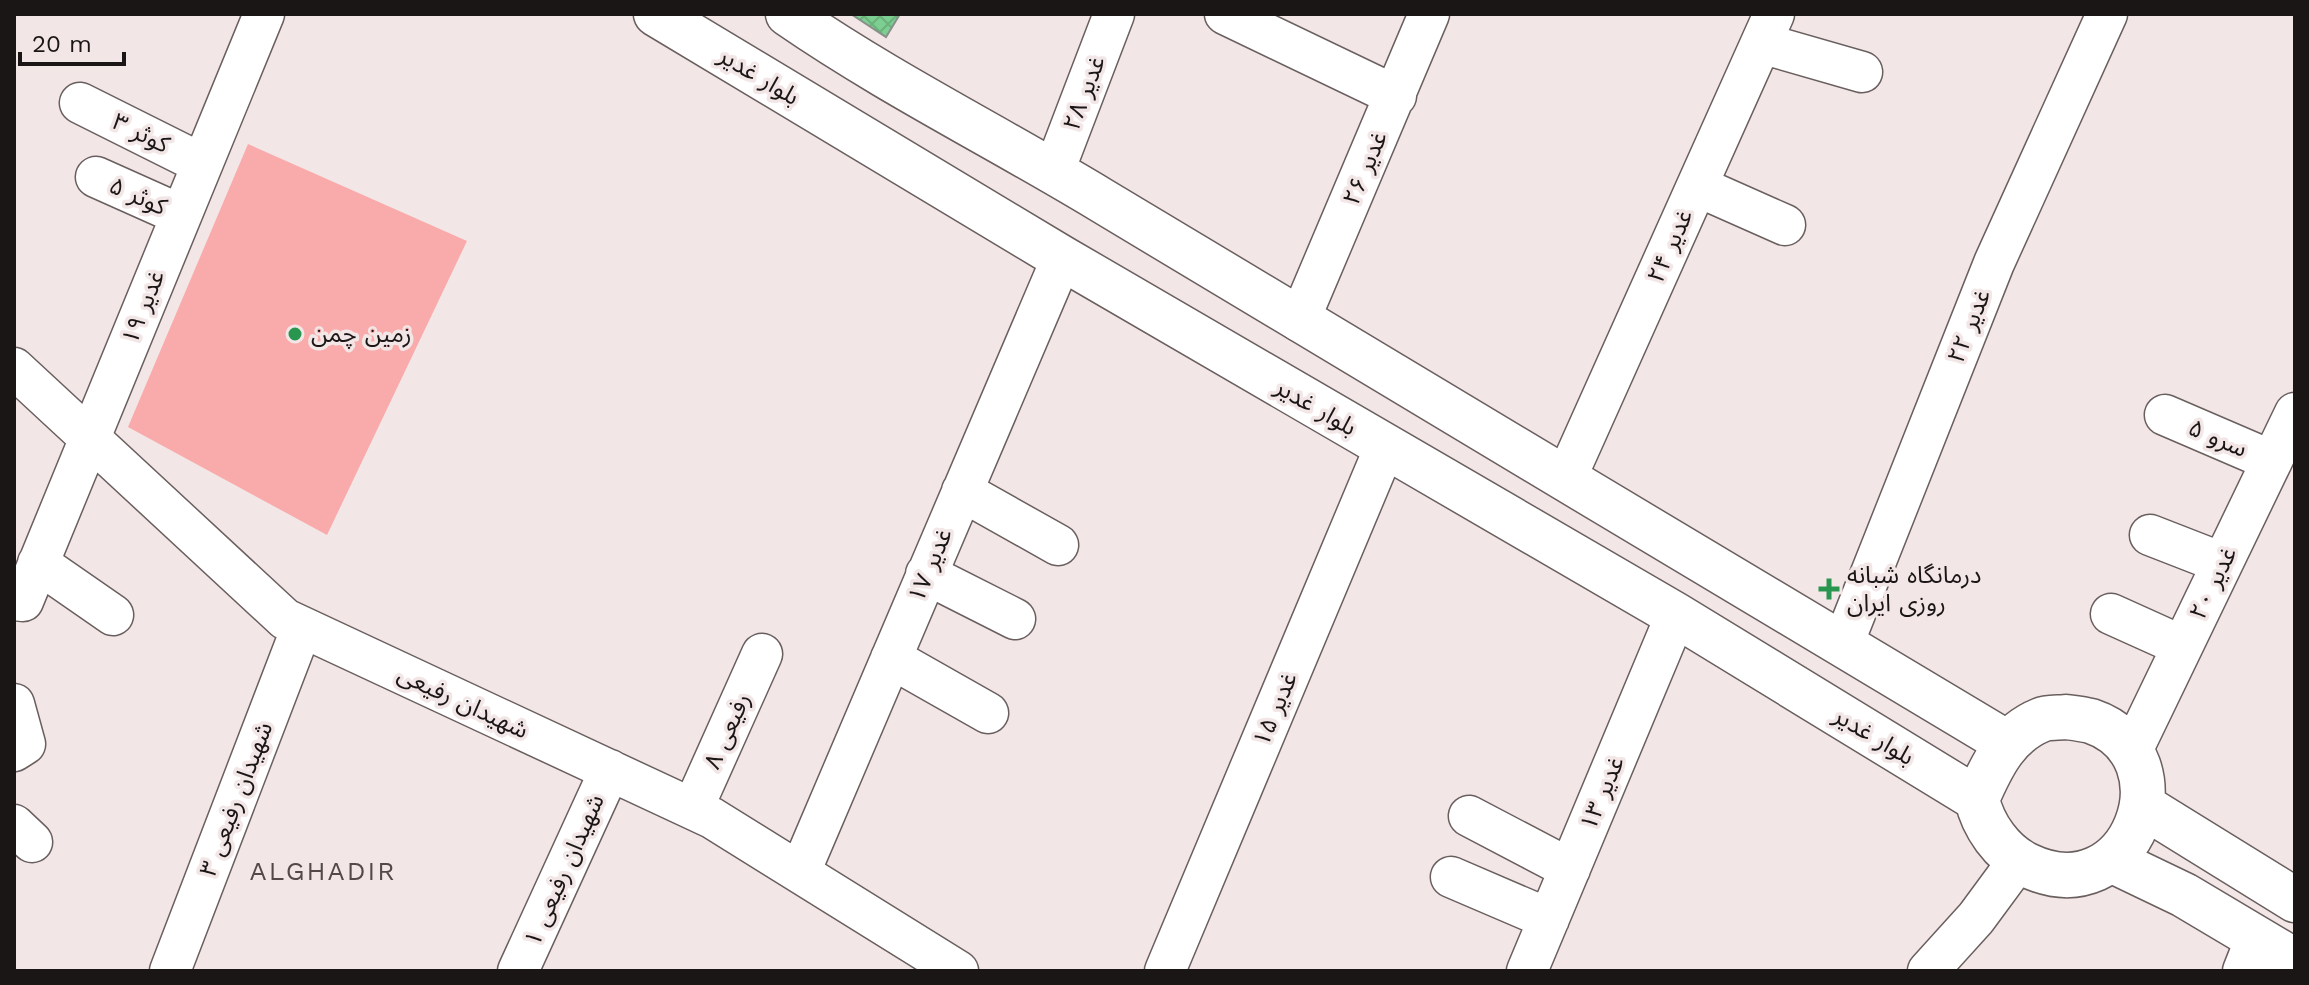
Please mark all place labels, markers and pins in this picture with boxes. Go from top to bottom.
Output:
place label: زمین چمن [311,320,412,349]
marker: زمین چمن [286,325,304,343]
place label: درمانگاه شبانه روزی ایران [1847,561,1982,617]
marker: درمانگاه شبانه روزی ایران [1818,578,1840,600]

